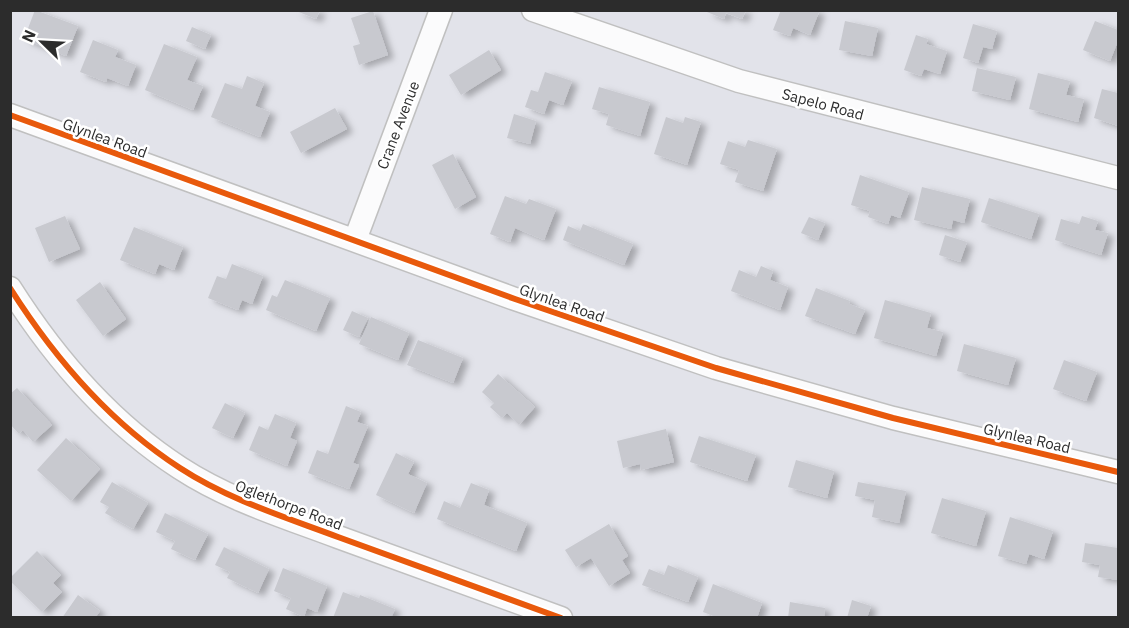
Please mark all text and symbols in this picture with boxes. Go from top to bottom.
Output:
north arrow [12,12,72,72]
text: N [17,27,40,45]
street label: Crane Avenue [372,78,424,172]
street label: Sapelo Road [780,84,866,124]
street label: Glynlea Road [60,114,150,162]
street label: Glynlea Road [517,280,607,326]
street label: Glynlea Road [982,419,1072,457]
street label: Oglethorpe Road [233,476,345,534]

